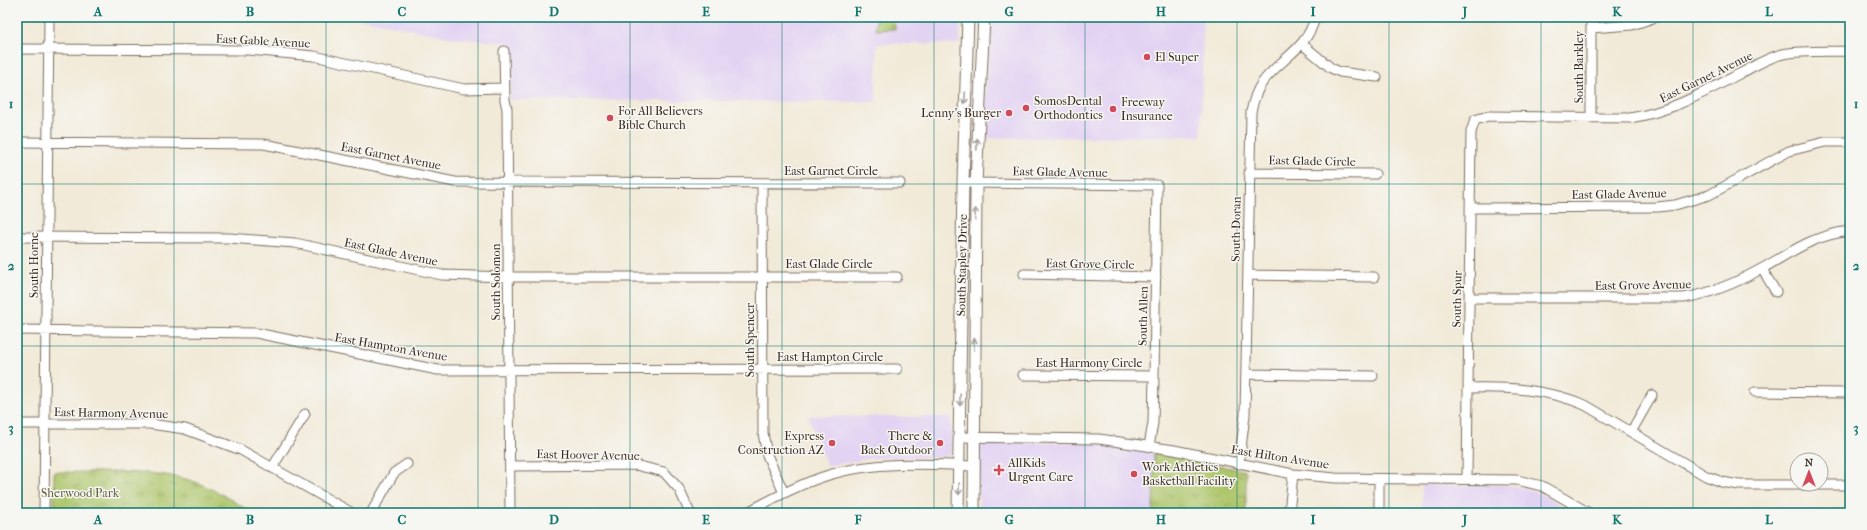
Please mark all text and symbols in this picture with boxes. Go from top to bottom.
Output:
text: A [93,4,103,19]
text: B [246,4,255,19]
text: C [398,4,407,19]
text: D [549,4,559,19]
text: E [702,4,710,19]
text: F [854,4,862,19]
text: G [1004,4,1014,19]
text: H [1156,4,1167,19]
text: I [1310,4,1316,19]
text: J [1461,4,1468,20]
text: K [1612,4,1623,19]
text: L [1765,4,1774,19]
street label: South Barkley [1572,30,1586,103]
street label: East Gable Avenue [215,32,311,50]
street label: East Garnet Avenue [1657,48,1755,106]
place label: El Super [1155,50,1200,64]
marker: El Super [1142,52,1152,62]
one-way arrow [962,91,969,104]
place label: SomosDental Orthodontics [1034,94,1103,122]
place label: Freeway Insurance [1121,95,1173,123]
text: 1 [9,96,14,111]
text: 1 [1854,96,1859,111]
marker: SomosDental Orthodontics [1021,103,1031,113]
place label: For All Believers Bible Church [618,104,703,132]
marker: Freeway Insurance [1108,104,1118,114]
place label: Lenny's Burger [921,106,1002,120]
marker: Lenny's Burger [1004,108,1014,118]
marker: For All Believers Bible Church [605,113,615,123]
one-way arrow [973,138,981,151]
street label: East Garnet Avenue [340,139,442,173]
street label: East Glade Circle [1268,153,1356,169]
street label: East Garnet Circle [784,164,878,178]
street label: East Glade Avenue [1012,164,1108,180]
street label: East Glade Avenue [1571,186,1667,202]
street label: South Doran [1228,196,1244,262]
one-way arrow [971,208,979,221]
street label: South Stapley Drive [954,214,970,316]
street label: South Horne [27,232,41,298]
street label: East Glade Avenue [343,235,439,269]
street label: South Solomon [489,244,503,320]
street label: East Grove Circle [1045,256,1135,272]
street label: East Glade Circle [785,257,873,271]
text: 2 [8,258,15,273]
text: 2 [1853,258,1860,273]
street label: South Spur [1450,269,1465,328]
street label: East Grove Avenue [1595,277,1691,293]
street label: South Allen [1135,286,1151,346]
street label: South Spencer [743,302,757,377]
street label: East Hampton Avenue [334,330,449,364]
one-way arrow [970,338,978,351]
street label: East Hampton Circle [777,350,883,364]
street label: East Harmony Circle [1036,356,1142,370]
one-way arrow [956,393,964,406]
street label: East Harmony Avenue [54,405,168,421]
text: 3 [8,420,14,436]
text: 3 [1853,420,1859,436]
place label: Express Construction AZ [738,429,825,457]
place label: There & Back Outdoor [860,429,933,457]
marker: Express Construction AZ [827,438,837,448]
marker: There & Back Outdoor [935,438,945,448]
street label: East Hilton Avenue [1230,442,1330,472]
street label: East Hoover Avenue [536,447,640,463]
north arrow [1789,452,1829,492]
place label: AllKids Urgent Care [1007,456,1073,484]
text: N [1805,456,1814,469]
place label: Work Athletics Basketball Facility [1141,460,1236,488]
marker: AllKids Urgent Care [993,464,1005,476]
marker: Work Athletics Basketball Facility [1129,469,1139,479]
one-way arrow [955,482,963,495]
park label: Sherwood Park [41,486,120,500]
text: A [93,512,103,527]
text: B [246,512,255,527]
text: C [398,512,407,527]
text: D [549,512,559,527]
text: E [702,512,710,527]
text: F [854,512,862,527]
text: G [1004,512,1014,527]
text: H [1156,512,1167,527]
text: I [1310,512,1316,527]
text: J [1461,512,1468,528]
text: K [1612,512,1623,527]
text: L [1765,512,1774,527]

